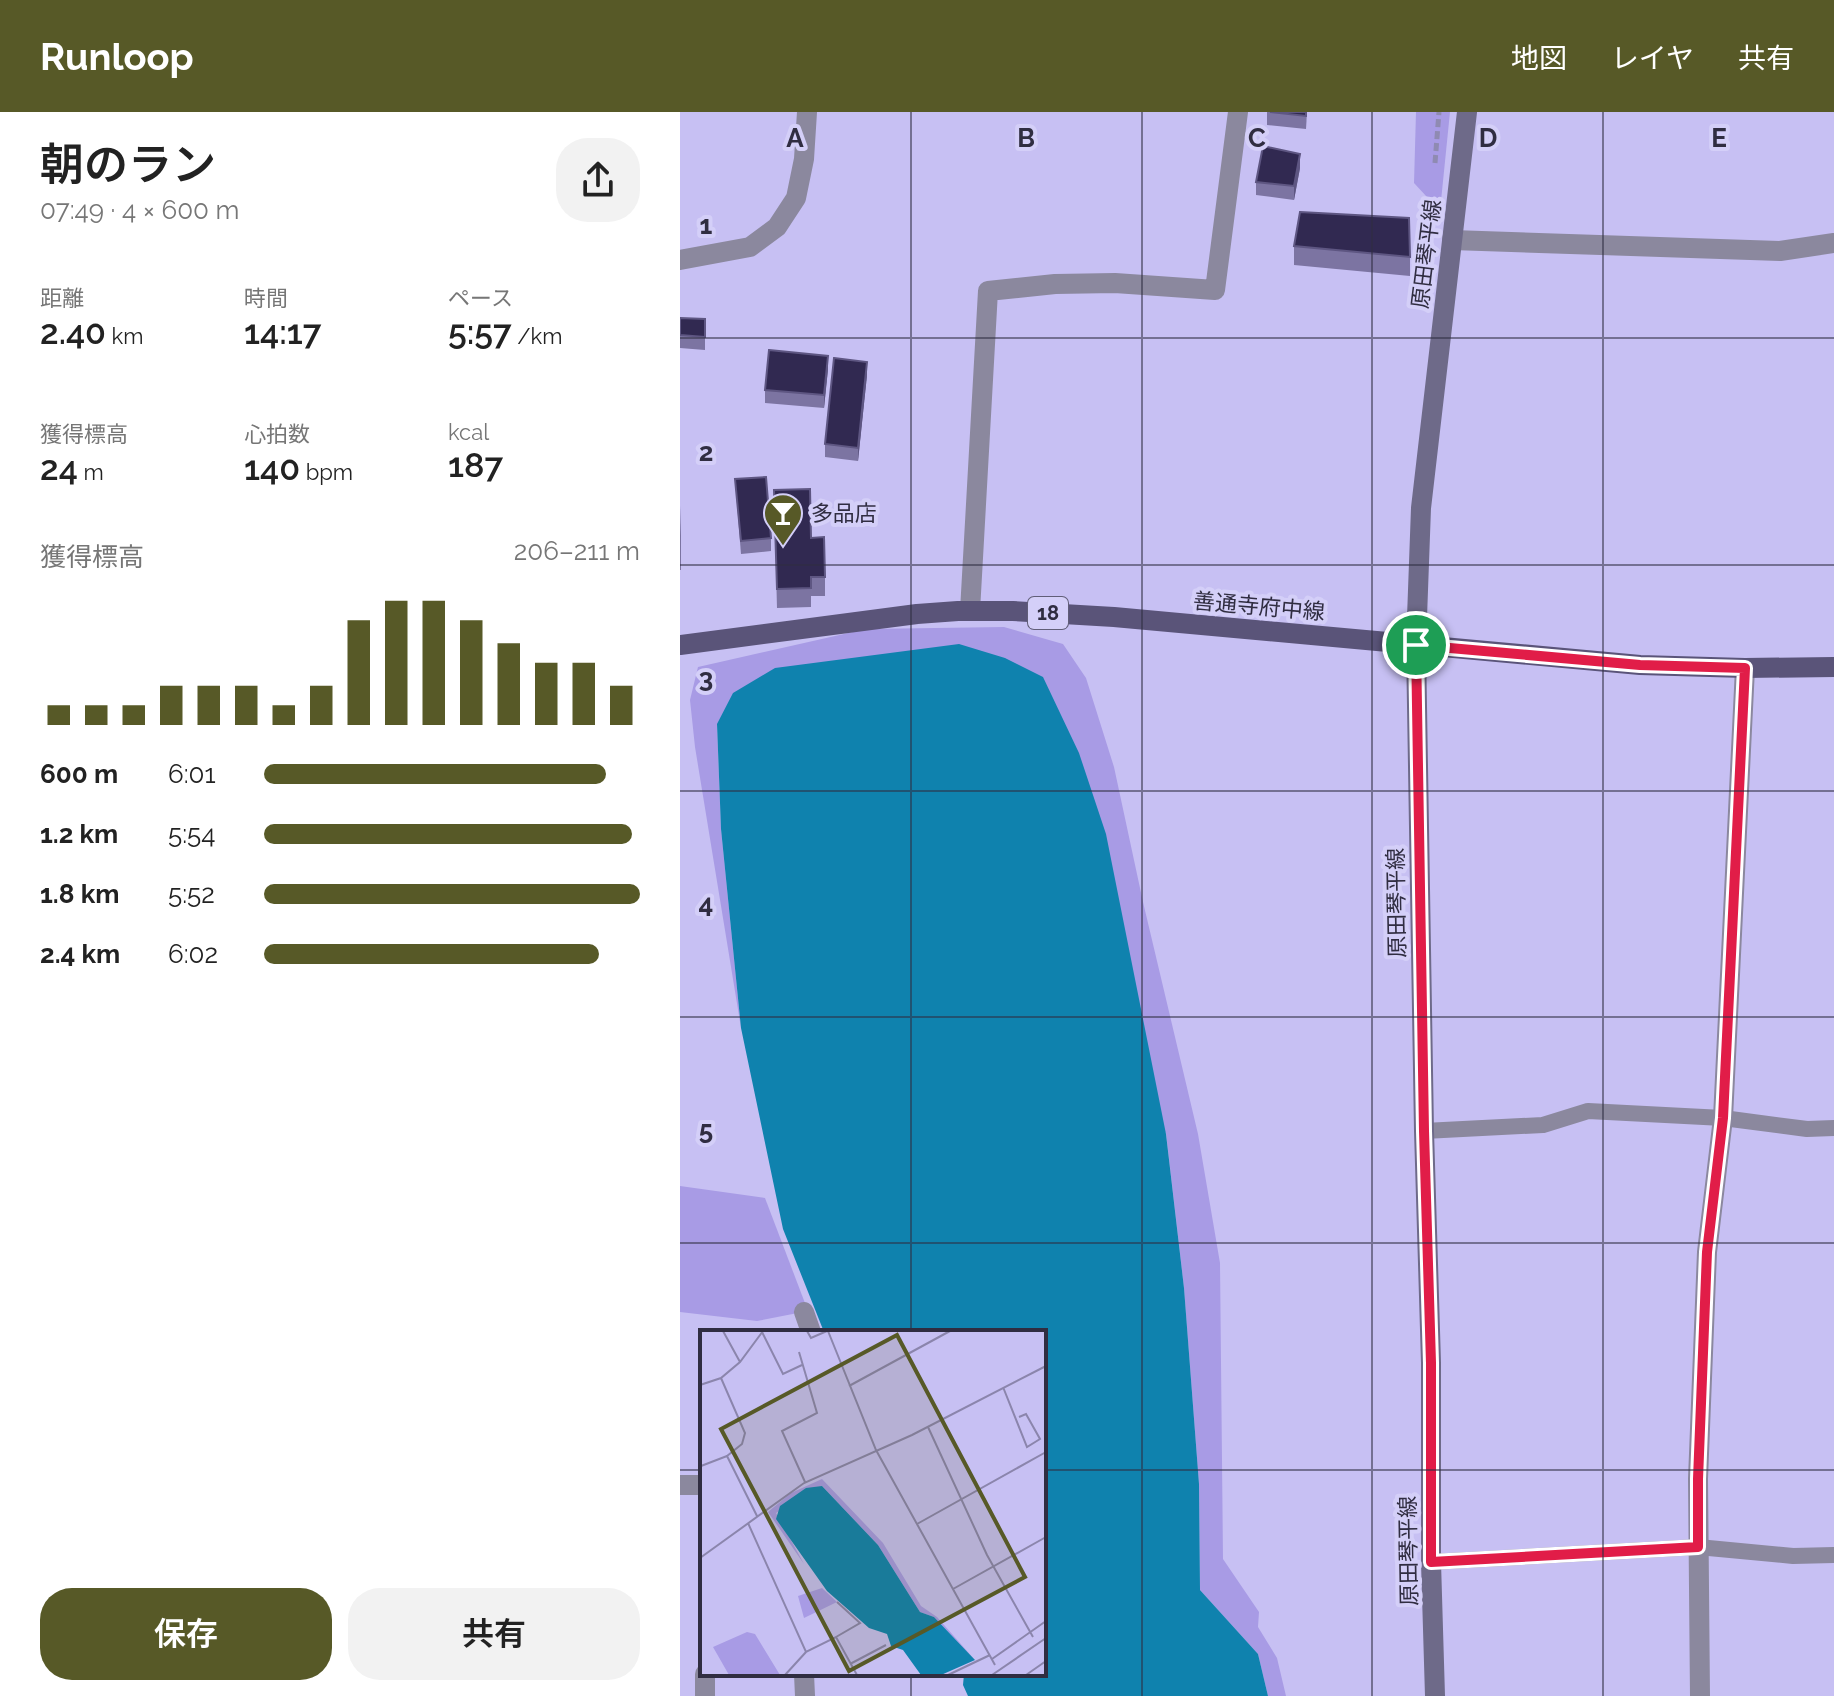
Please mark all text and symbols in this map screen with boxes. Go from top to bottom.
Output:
text: Runloop [40,34,194,79]
text: 地図 [1511,42,1567,75]
text: レイヤ [1611,42,1694,75]
text: 共有 [1738,42,1794,75]
text: A [786,123,804,153]
text: B [1017,123,1035,153]
text: C [1248,123,1266,153]
text: D [1479,123,1497,153]
text: E [1711,123,1727,153]
button: share [556,138,640,222]
text: 朝のラン [40,139,216,190]
text: 07:49 · 4 × 600 m [40,195,240,225]
street label: 原田琴平線 [1406,198,1446,310]
text: 1 [700,210,713,240]
text: 距離 [40,285,84,311]
text: 時間 [244,285,288,311]
text: ペース [448,285,513,311]
text: 2.40 [40,312,106,352]
text: 14:17 [244,312,321,352]
text: 5:57 [448,312,512,352]
text: km [106,323,143,349]
text: /km [512,323,562,349]
text: kcal [448,419,489,445]
text: 獲得標高 [40,421,128,447]
text: 心拍数 [244,421,310,447]
text: 2 [699,437,713,467]
text: 187 [448,445,503,485]
text: 24 [40,448,78,488]
text: 140 [244,448,300,488]
text: m [78,459,104,485]
text: bpm [300,459,353,485]
bar icon: 多品店 [762,492,804,547]
place label: 多品店 [811,500,877,526]
text: 206–211 m [514,536,640,566]
text: 獲得標高 [40,542,144,572]
street label: 善通寺府中線 [1192,587,1326,625]
road number: 18 [1028,597,1068,629]
pin [1382,611,1450,679]
icon: arrive [1394,623,1438,667]
text: 3 [699,663,713,693]
text: 600 m [40,759,118,789]
text: 6:01 [168,759,216,789]
text: 1.2 km [40,819,118,849]
text: 5:54 [168,819,215,849]
street label: 原田琴平線 [1382,848,1410,958]
text: 1.8 km [40,879,119,909]
text: 5:52 [168,879,215,909]
text: 4 [699,889,713,919]
text: 2.4 km [40,939,120,969]
text: 6:02 [168,939,218,969]
text: 5 [699,1115,713,1145]
inset map [700,1330,1046,1676]
street label: 原田琴平線 [1394,1496,1422,1606]
button: 保存 [40,1588,332,1680]
button: 共有 [348,1588,640,1680]

